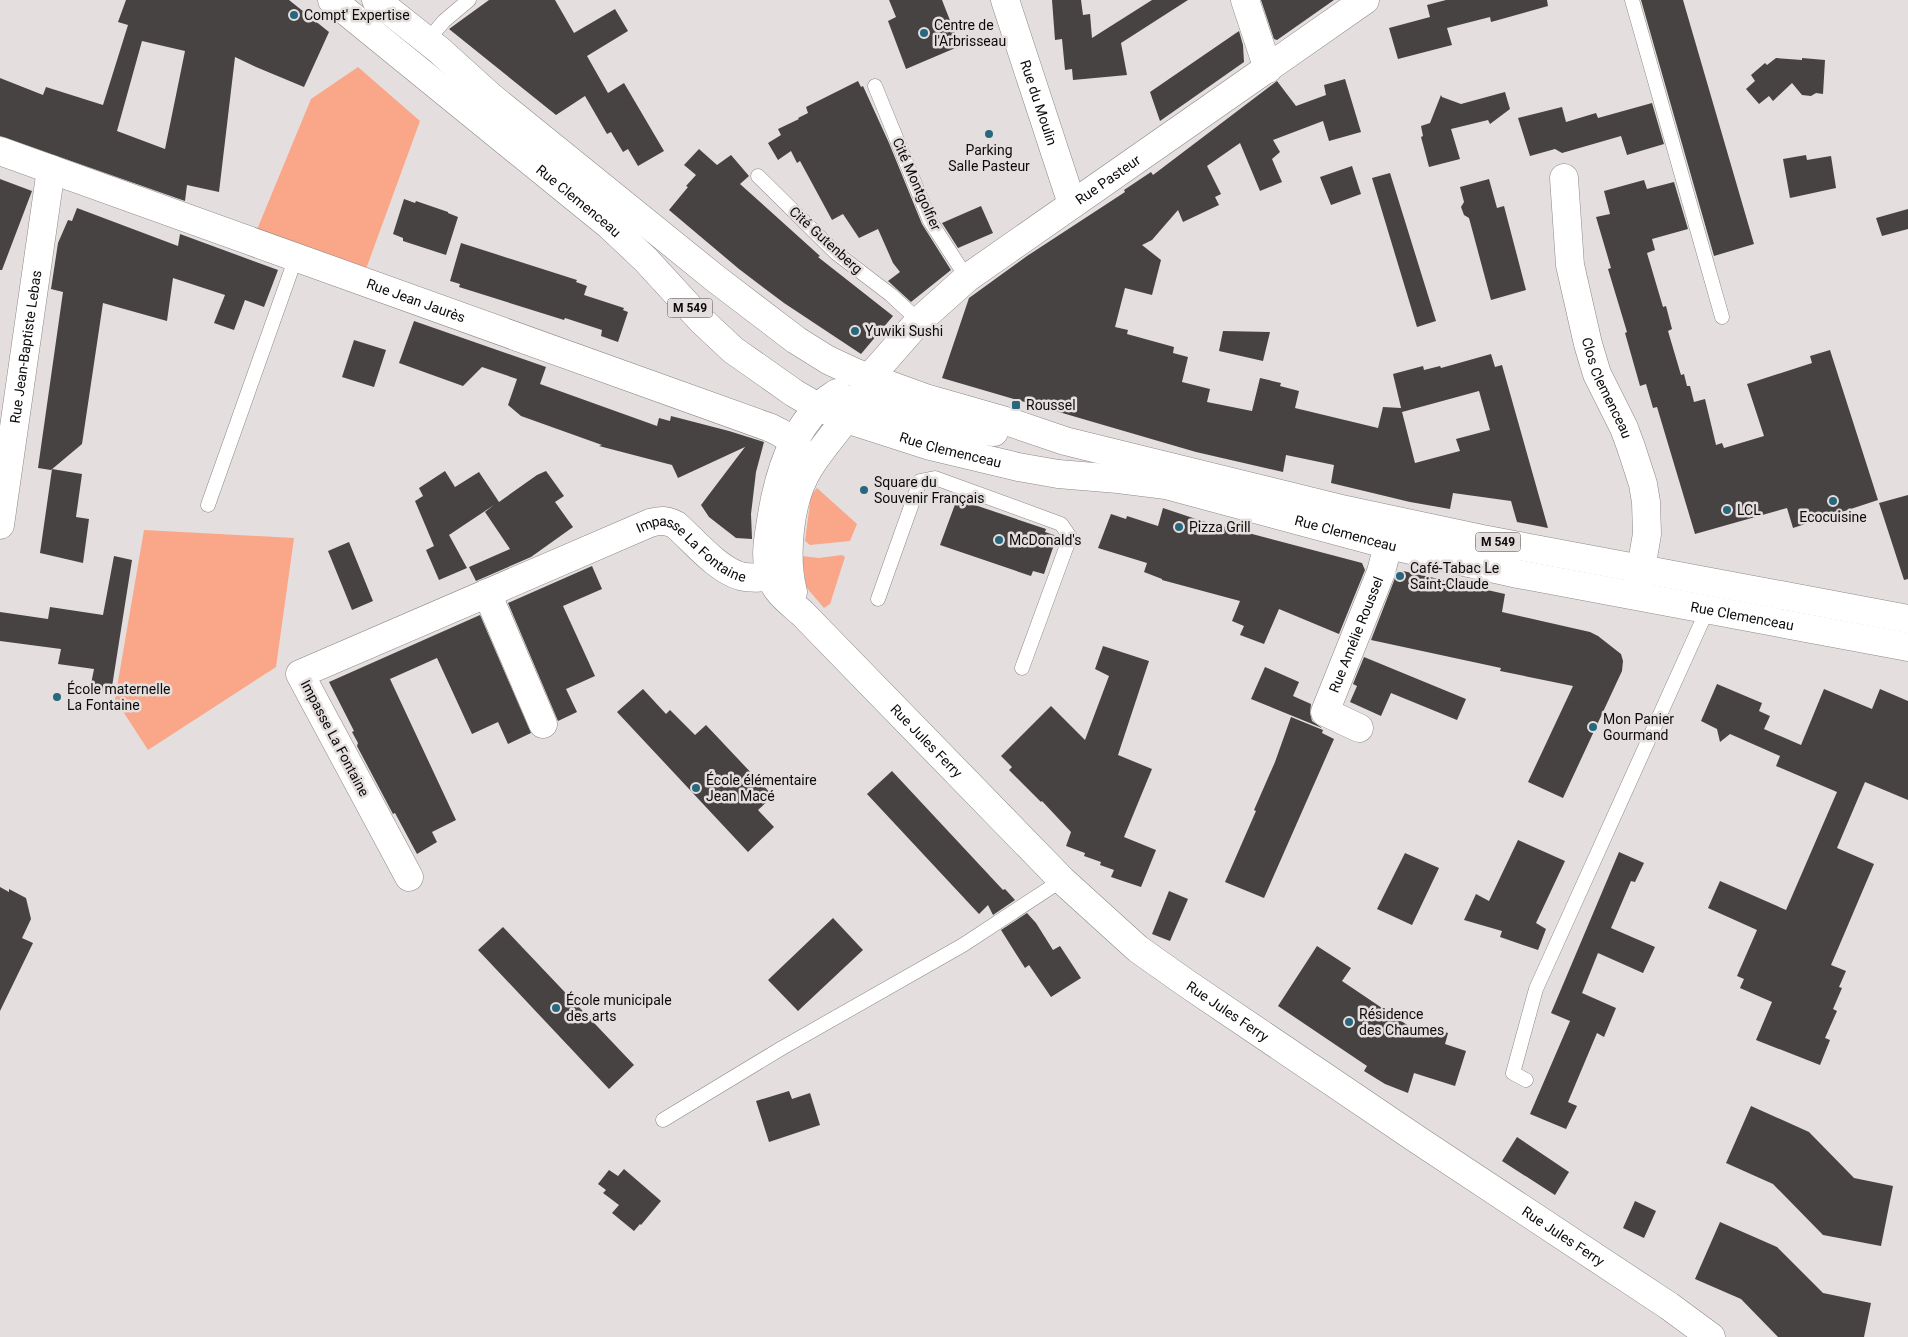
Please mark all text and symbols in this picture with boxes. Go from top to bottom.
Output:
place label: Compt' Expertise [304,7,410,23]
marker: Compt' Expertise [288,9,300,21]
place label: Centre de l'Arbrisseau [934,17,1006,49]
marker: Centre de l'Arbrisseau [918,27,930,39]
street label: Rue du Moulin [1017,58,1060,147]
marker: Parking Salle Pasteur [983,128,995,140]
street label: Cité Montgolfier [889,135,945,233]
place label: Parking Salle Pasteur [948,142,1030,174]
street label: Rue Pasteur [1072,151,1143,208]
street label: Rue Clemenceau [533,161,624,240]
street label: Cité Gutenberg [786,203,866,277]
street label: Rue Jean-Baptiste Lebas [7,269,44,424]
street label: Rue Jean Jaurès [364,275,467,326]
road number: M 549 [668,298,712,318]
place label: Yuwiki Sushi [865,323,943,339]
marker: Yuwiki Sushi [849,325,861,337]
street label: Clos Clemenceau [1579,336,1635,441]
place label: Roussel [1026,397,1076,413]
marker: Roussel [1010,399,1022,411]
street label: Rue Clemenceau [897,429,1003,471]
place label: Square du Souvenir Français [874,474,984,506]
marker: Square du Souvenir Français [858,484,870,496]
marker: Ecocuisine [1827,495,1839,507]
place label: LCL [1737,502,1761,518]
marker: LCL [1721,504,1733,516]
place label: Ecocuisine [1799,509,1867,525]
street label: Rue Clemenceau [1293,512,1398,554]
street label: Impasse La Fontaine [634,513,747,585]
place label: Pizza Grill [1189,519,1251,535]
marker: Pizza Grill [1173,521,1185,533]
place label: McDonald's [1009,532,1082,548]
road number: M 549 [1476,532,1520,552]
marker: McDonald's [993,534,1005,546]
place label: Café-Tabac Le Saint-Claude [1410,560,1499,592]
marker: Café-Tabac Le Saint-Claude [1394,570,1406,582]
street label: Rue Amélie Roussel [1326,574,1386,695]
street label: Rue Clemenceau [1689,598,1795,633]
street label: Impasse La Fontaine [298,677,372,799]
place label: École maternelle La Fontaine [67,680,170,713]
marker: École maternelle La Fontaine [51,691,63,703]
street label: Rue Jules Ferry [887,701,966,781]
place label: Mon Panier Gourmand [1603,711,1674,743]
marker: Mon Panier Gourmand [1587,721,1599,733]
place label: École élémentaire Jean Macé [706,771,817,804]
marker: École élémentaire Jean Macé [690,782,702,794]
street label: Rue Jules Ferry [1184,978,1272,1045]
place label: École municipale des arts [566,991,672,1024]
marker: École municipale des arts [550,1002,562,1014]
place label: Résidence des Chaumes [1359,1006,1444,1038]
marker: Résidence des Chaumes [1343,1016,1355,1028]
street label: Rue Jules Ferry [1519,1203,1608,1269]

